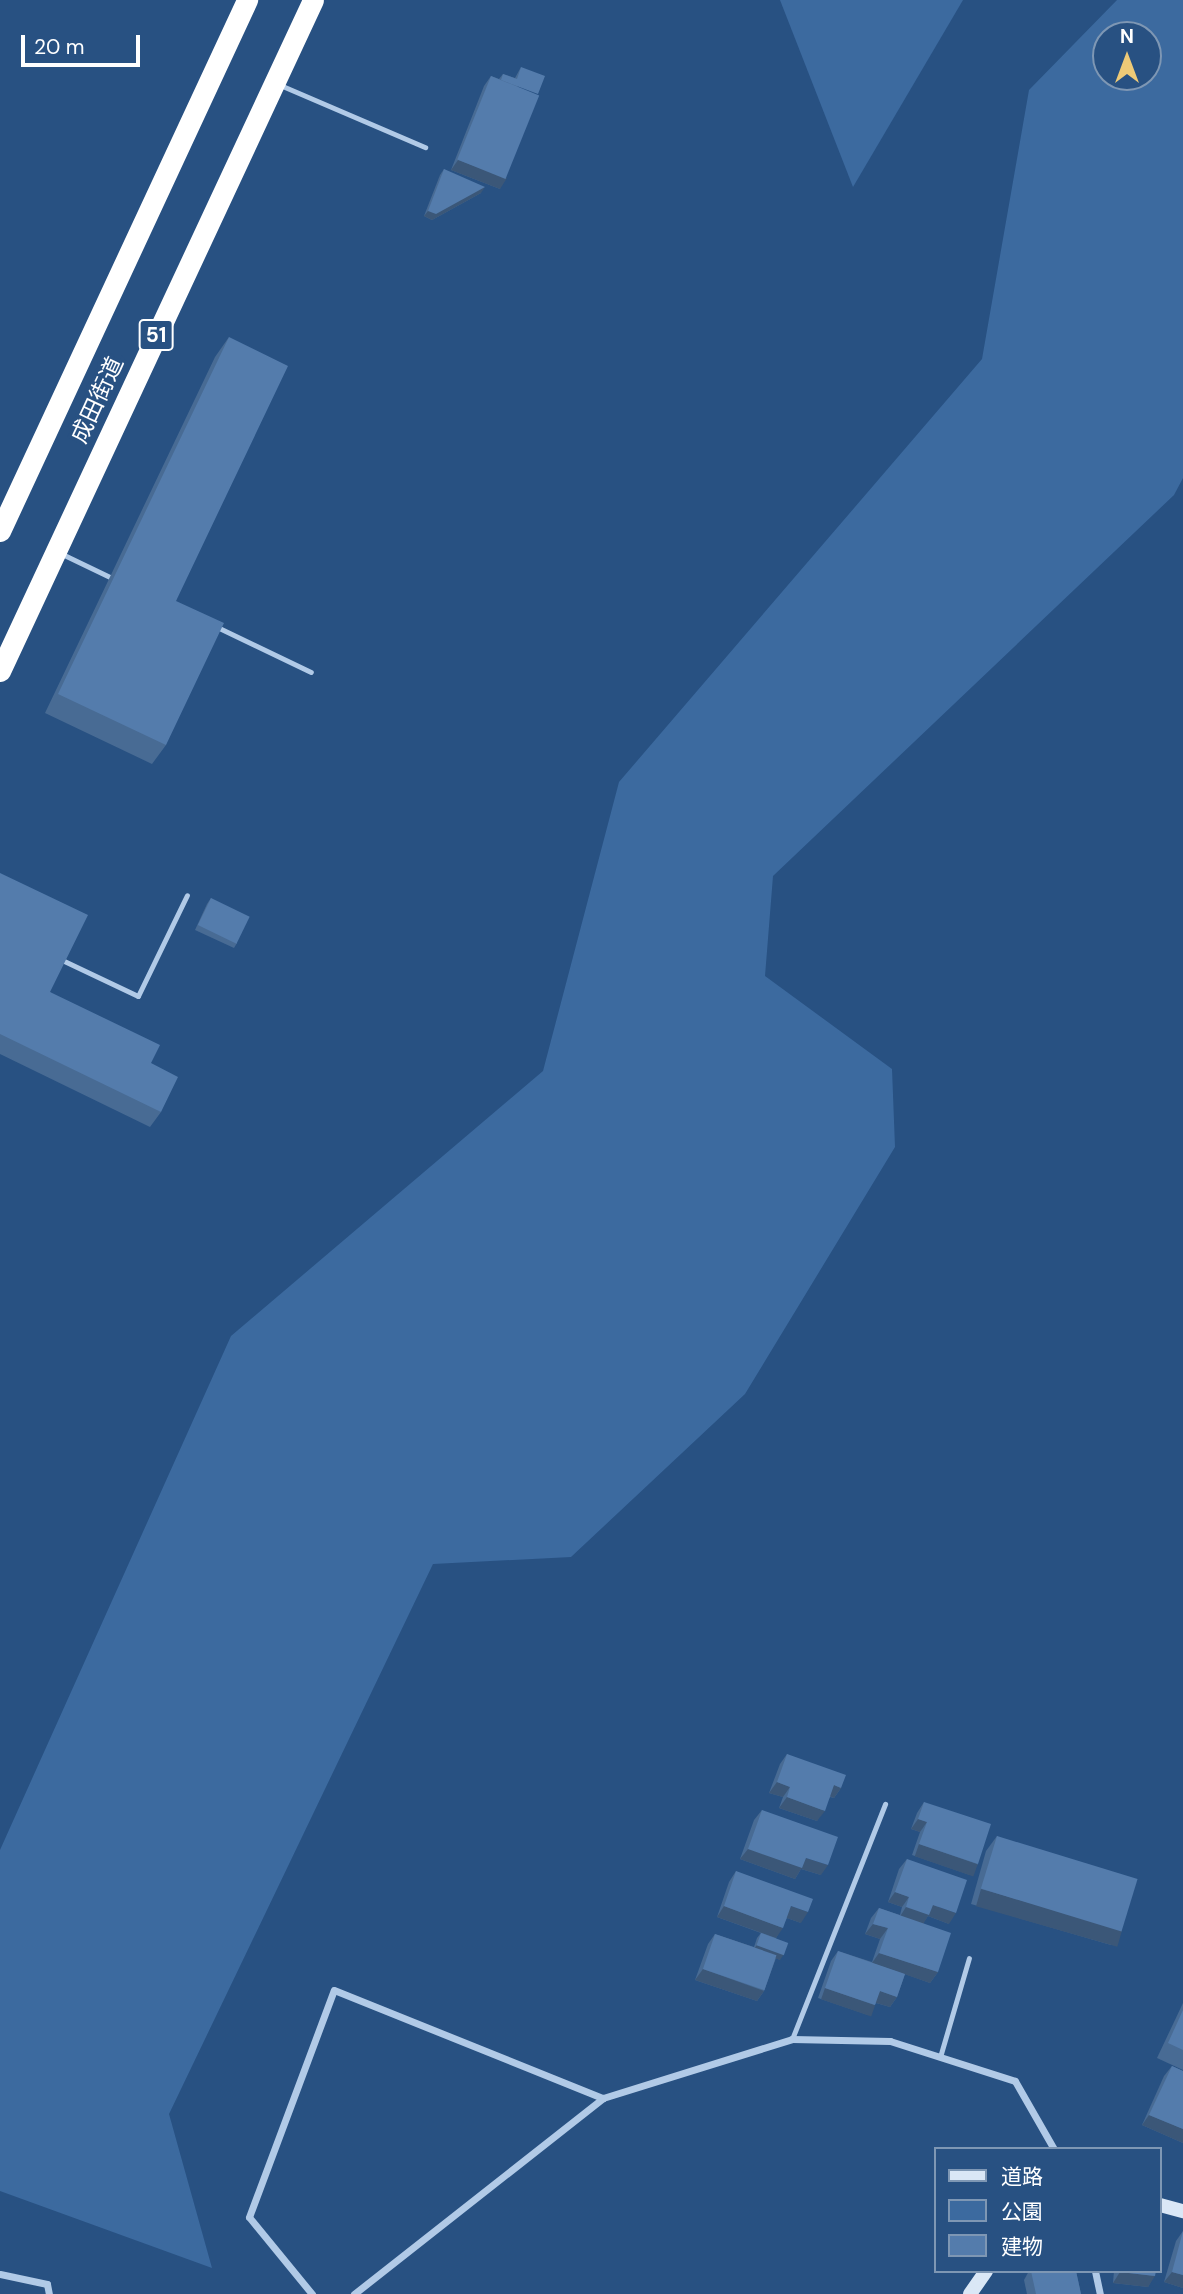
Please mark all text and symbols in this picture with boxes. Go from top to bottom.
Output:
scale bar [24,21,144,65]
north arrow [1092,21,1162,91]
text: N [1120,24,1134,49]
text: 20 m [34,33,85,61]
road number: 51 [138,318,174,352]
street label: 成田街道 [65,352,129,448]
legend [934,2147,1162,2273]
text: 道路 [1001,2163,1043,2191]
text: 公園 [1001,2198,1043,2226]
text: 建物 [1001,2233,1043,2261]

